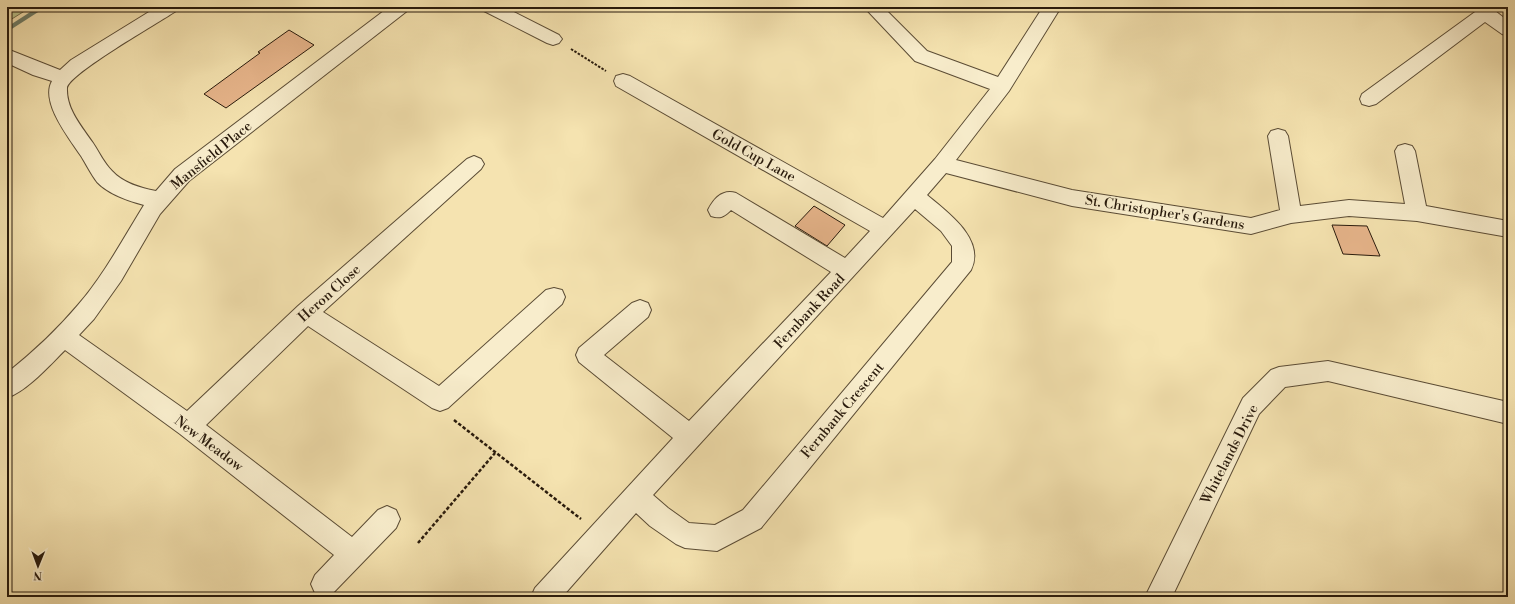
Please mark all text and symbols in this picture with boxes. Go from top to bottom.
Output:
street label: Mansfield Place [167,117,256,194]
street label: Gold Cup Lane [708,125,799,186]
street label: St. Christopher's Gardens [1084,191,1246,235]
street label: Heron Close [295,261,365,327]
street label: Fernbank Road [770,270,849,353]
street label: Fernbank Crescent [797,359,888,462]
street label: Whitelands Drive [1197,402,1263,508]
street label: New Meadow [170,412,247,476]
north arrow [18,546,58,586]
text: N [33,568,42,582]

